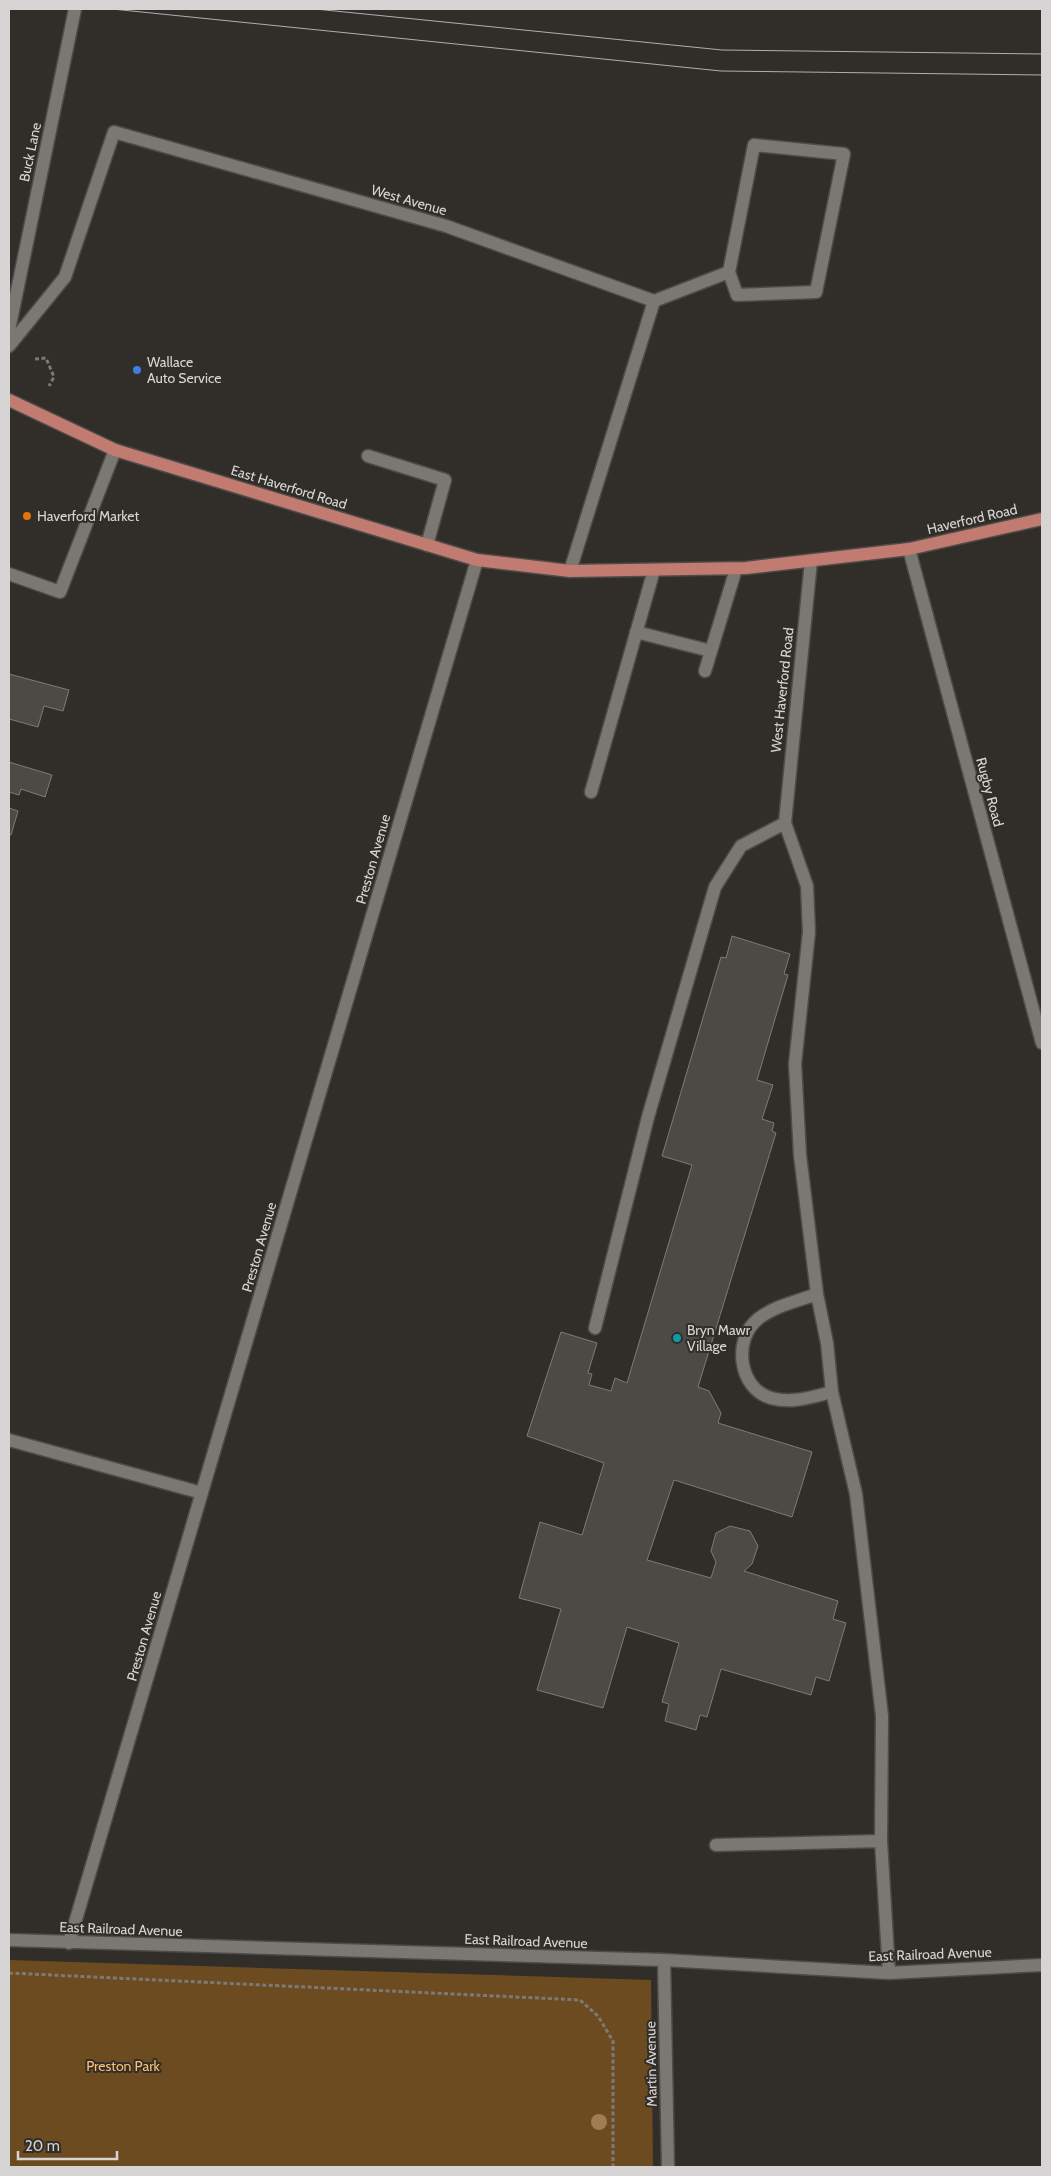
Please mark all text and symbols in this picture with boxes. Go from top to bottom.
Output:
street label: Buck Lane [15,121,45,183]
street label: West Avenue [369,181,449,219]
place label: Wallace Auto Service [147,353,221,387]
marker: Wallace Auto Service [131,364,143,376]
street label: East Haverford Road [229,461,349,513]
street label: Haverford Road [925,500,1019,538]
place label: Haverford Market [37,507,139,525]
marker: Haverford Market [21,510,33,522]
street label: West Haverford Road [766,626,798,754]
street label: Rugby Road [972,755,1008,829]
street label: Preston Avenue [352,812,394,906]
street label: Preston Avenue [238,1200,280,1294]
place label: Bryn Mawr Village [687,1321,751,1355]
marker: Bryn Mawr Village [671,1332,683,1344]
street label: Preston Avenue [123,1589,165,1683]
street label: East Railroad Avenue [59,1918,183,1940]
street label: East Railroad Avenue [464,1930,588,1952]
street label: East Railroad Avenue [868,1943,992,1965]
street label: Martin Avenue [641,2021,661,2107]
park label: Preston Park [86,2057,161,2075]
scale bar [18,2128,116,2160]
text: 20 m [25,2137,60,2155]

